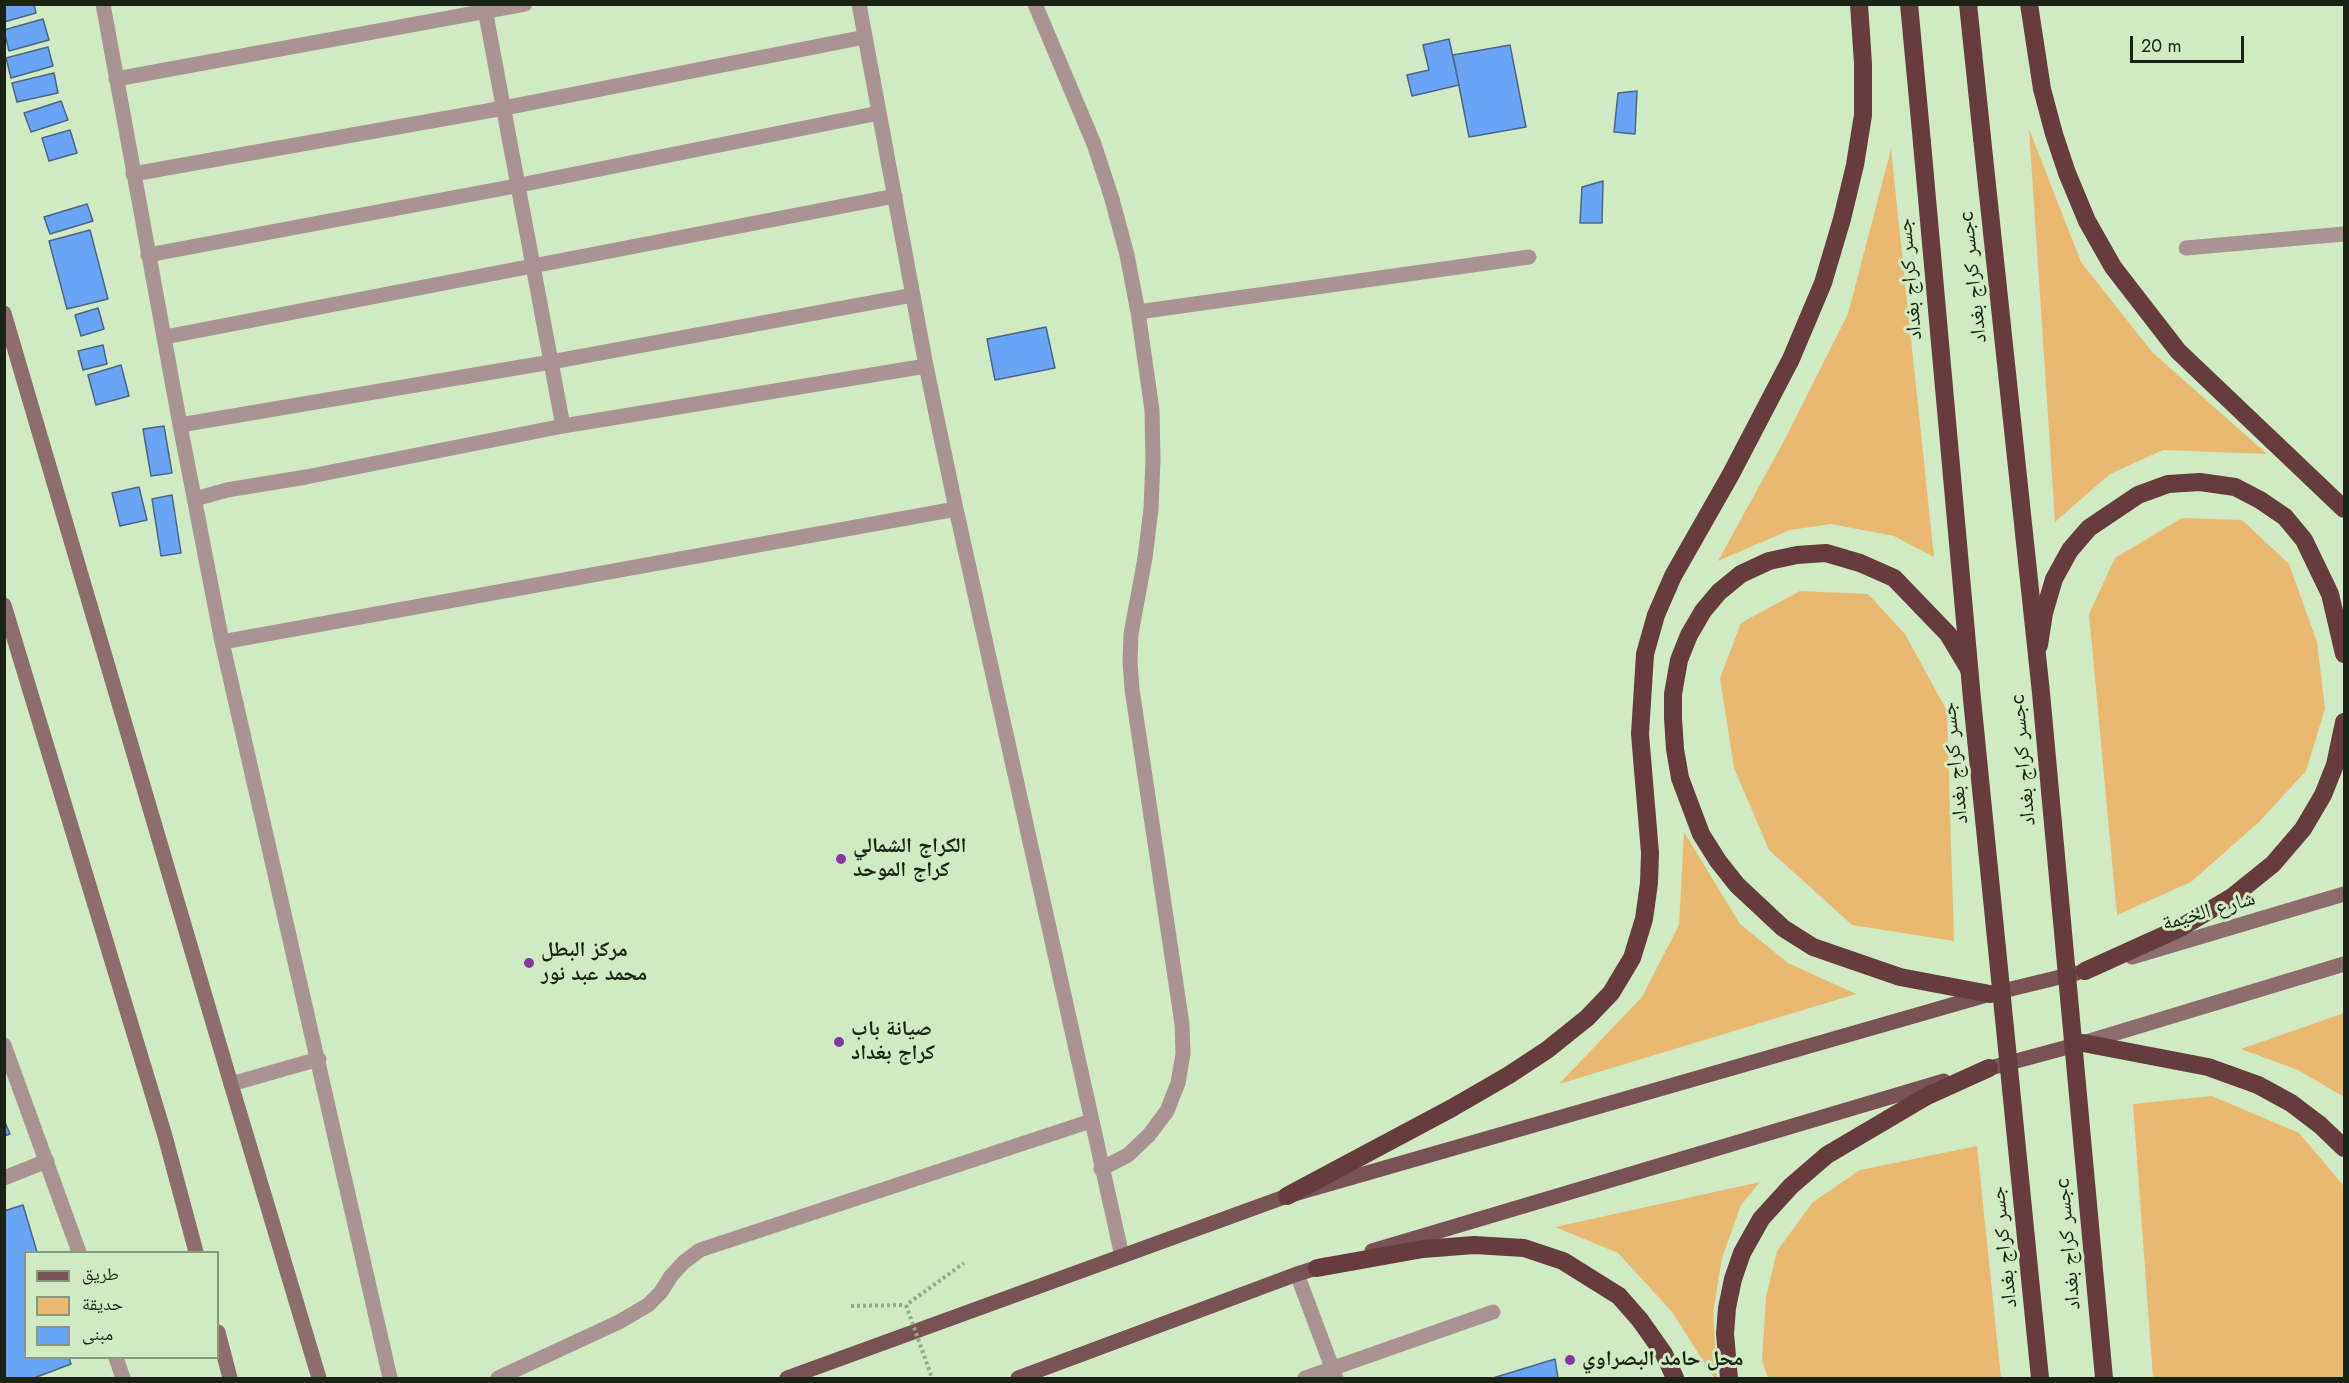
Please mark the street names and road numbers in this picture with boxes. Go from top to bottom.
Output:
street label: جسر كراج بغدادc [1955,210,1993,344]
street label: جسر كراج بغداد [1893,217,1929,341]
street label: جسر كراج بغدادc [2006,693,2042,827]
street label: جسر كراج بغداد [1937,701,1975,825]
street label: شارع الخيمة [2160,887,2258,937]
street label: جسر كراج بغدادc [2051,1177,2087,1311]
street label: جسر كراج بغداد [1986,1185,2024,1309]

